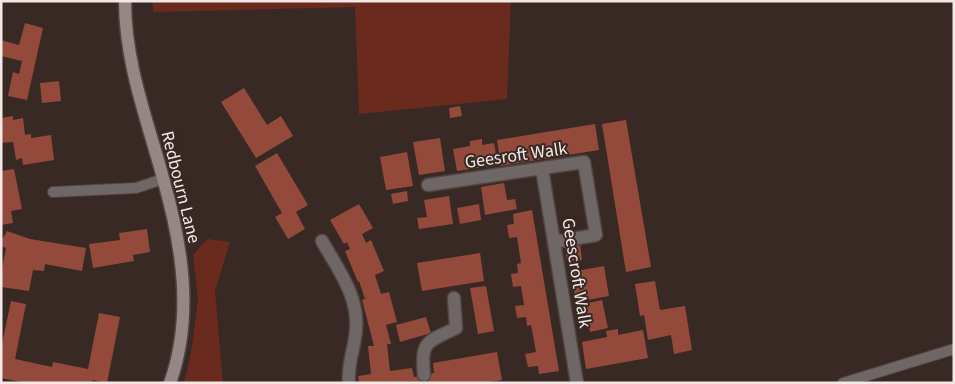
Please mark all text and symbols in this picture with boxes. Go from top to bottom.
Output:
street label: Redbourn Lane [155,128,207,246]
street label: Geesroft Walk [463,136,569,175]
street label: Geescroft Walk [555,216,598,330]

